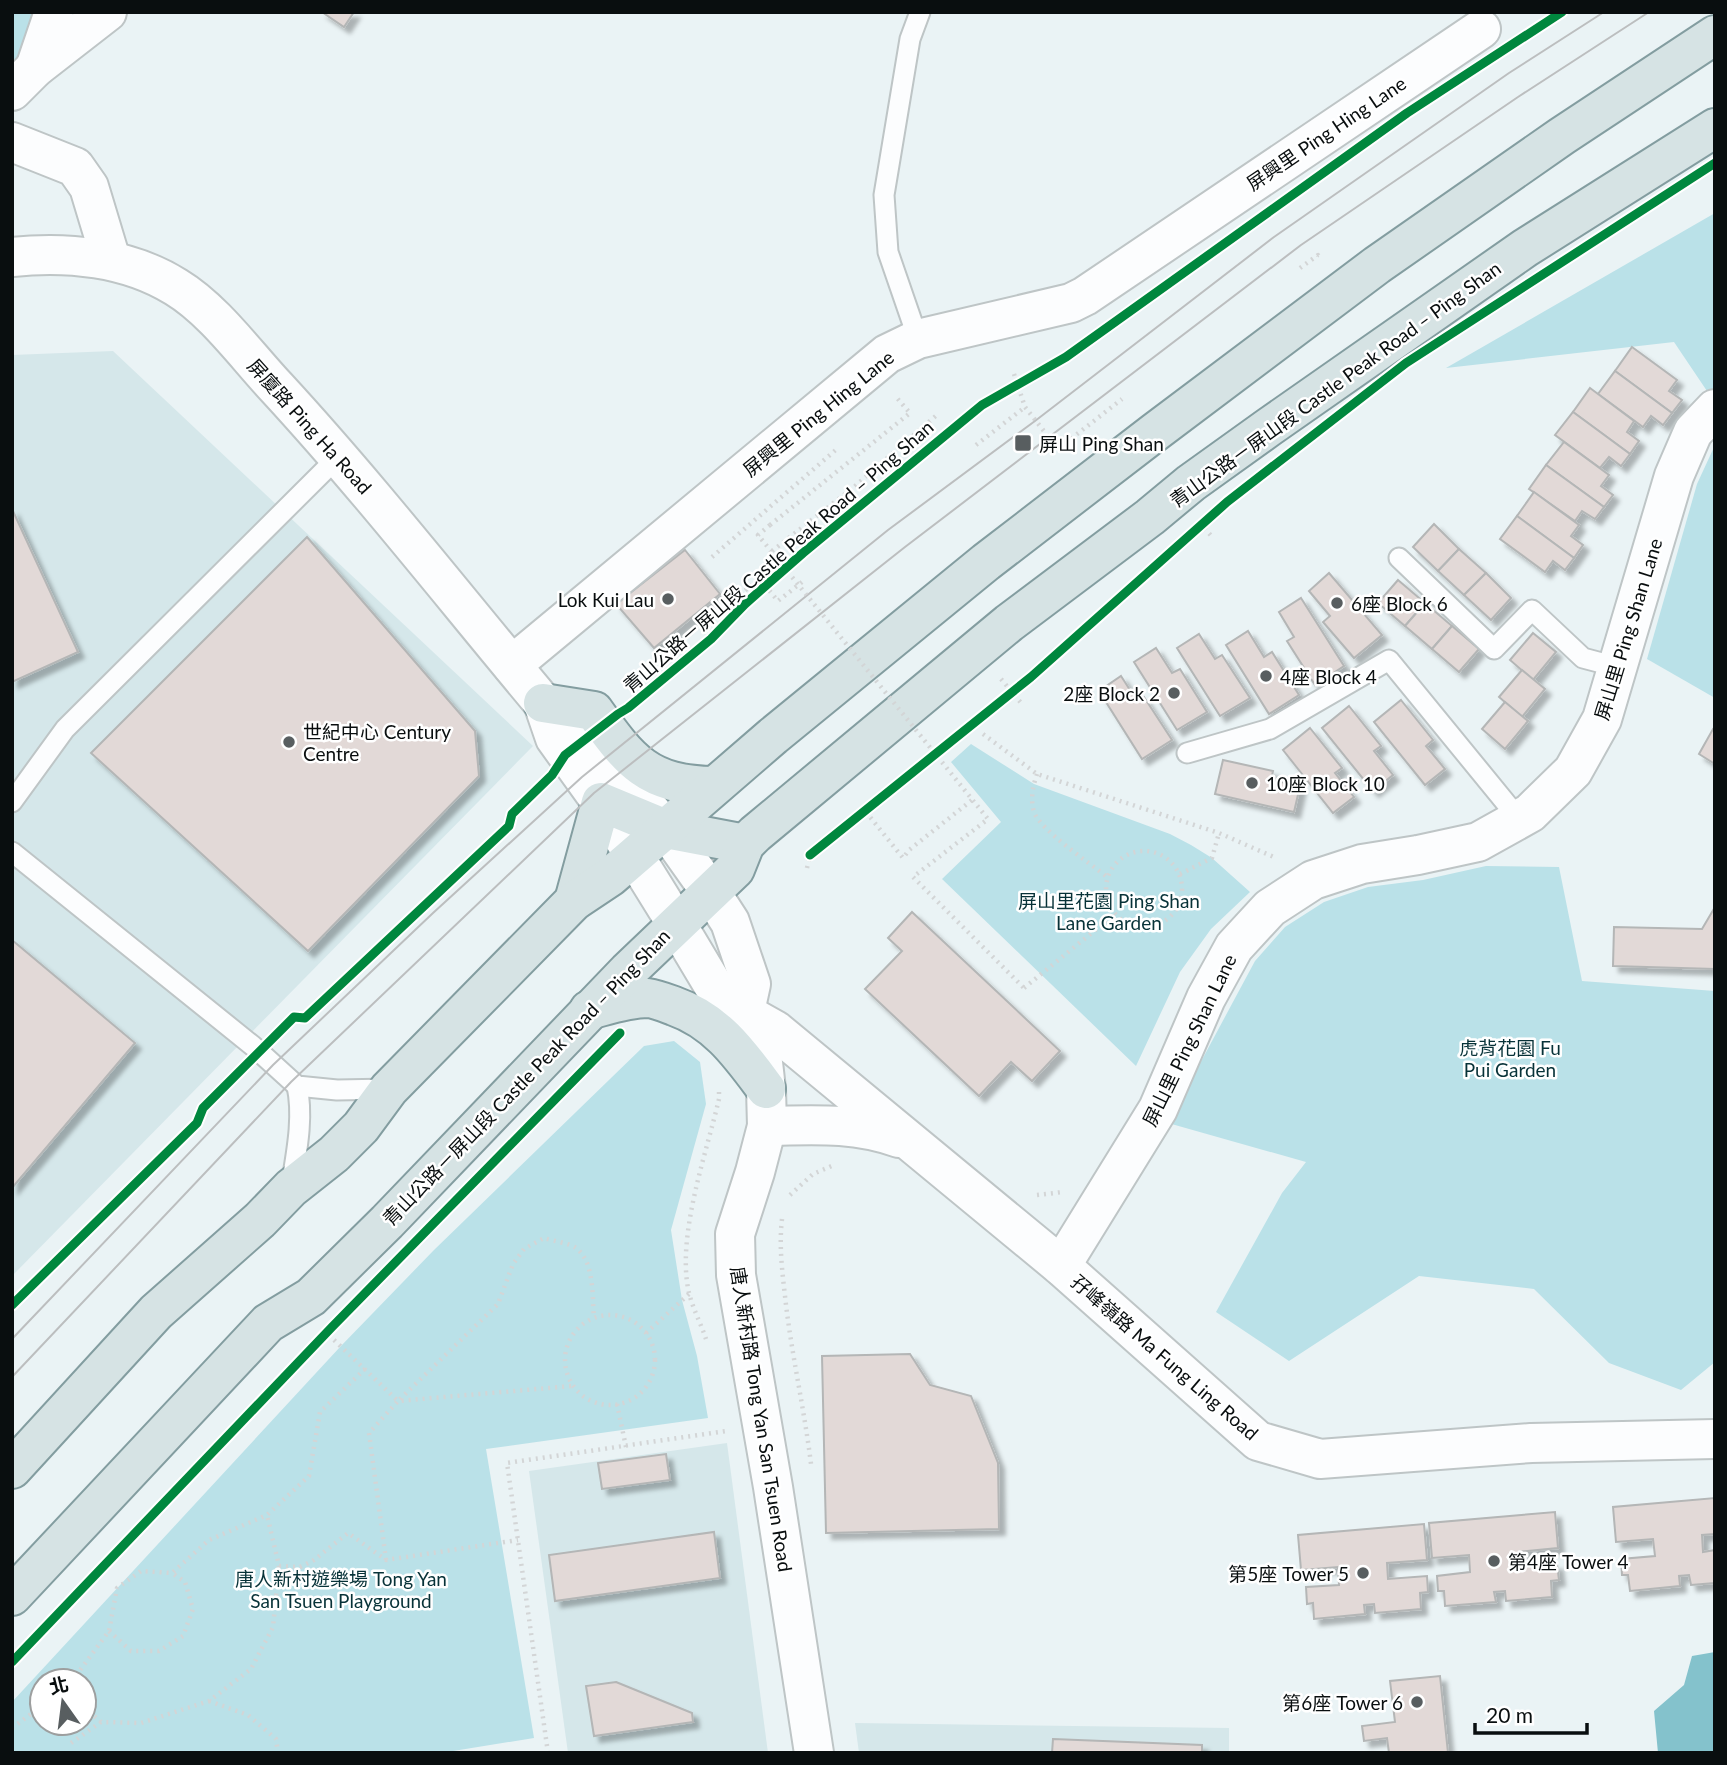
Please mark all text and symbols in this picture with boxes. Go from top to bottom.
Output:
street label: 屏興里 Ping Hing Lane [1242,71,1410,195]
street label: 青山公路－屏山段 Castle Peak Road – Ping Shan [1165,256,1505,512]
street label: 屏興里 Ping Hing Lane [738,345,898,481]
street label: 屏廈路 Ping Ha Road [243,354,377,498]
street label: 青山公路－屏山段 Castle Peak Road – Ping Shan [618,415,938,697]
place label: 屏山 Ping Shan [1039,432,1164,455]
marker: 屏山 Ping Shan [1013,433,1033,453]
street label: 屏山里 Ping Shan Lane [1589,535,1667,723]
place label: Lok Kui Lau [558,588,654,611]
marker: Lok Kui Lau [660,591,676,607]
place label: 6座 Block 6 [1351,592,1448,615]
marker: 6座 Block 6 [1329,595,1345,611]
place label: 4座 Block 4 [1280,665,1377,688]
marker: 4座 Block 4 [1258,668,1274,684]
place label: 2座 Block 2 [1063,682,1160,705]
marker: 2座 Block 2 [1166,685,1182,701]
place label: 世紀中心 Century Centre [303,720,451,765]
marker: 世紀中心 Century Centre [281,734,297,750]
place label: 10座 Block 10 [1266,772,1385,795]
marker: 10座 Block 10 [1244,775,1260,791]
park label: 屏山里花園 Ping Shan Lane Garden [1018,889,1200,934]
street label: 青山公路－屏山段 Castle Peak Road – Ping Shan [378,924,674,1230]
street label: 屏山里 Ping Shan Lane [1137,950,1241,1130]
park label: 虎背花園 Fu Pui Garden [1459,1036,1561,1081]
street label: 唐人新村路 Tong Yan San Tsuen Road [726,1265,798,1573]
street label: 孖峰嶺路 Ma Fung Ling Road [1067,1269,1263,1445]
place label: 第4座 Tower 4 [1508,1550,1629,1573]
marker: 第4座 Tower 4 [1486,1553,1502,1569]
place label: 第5座 Tower 5 [1228,1562,1349,1585]
marker: 第5座 Tower 5 [1355,1565,1371,1581]
park label: 唐人新村遊樂場 Tong Yan San Tsuen Playground [235,1567,447,1612]
north arrow [28,1667,98,1737]
text: 北 [47,1672,71,1698]
place label: 第6座 Tower 6 [1282,1691,1403,1714]
scale bar [1475,1692,1587,1736]
marker: 第6座 Tower 6 [1409,1694,1425,1710]
text: 20 m [1486,1702,1533,1727]

